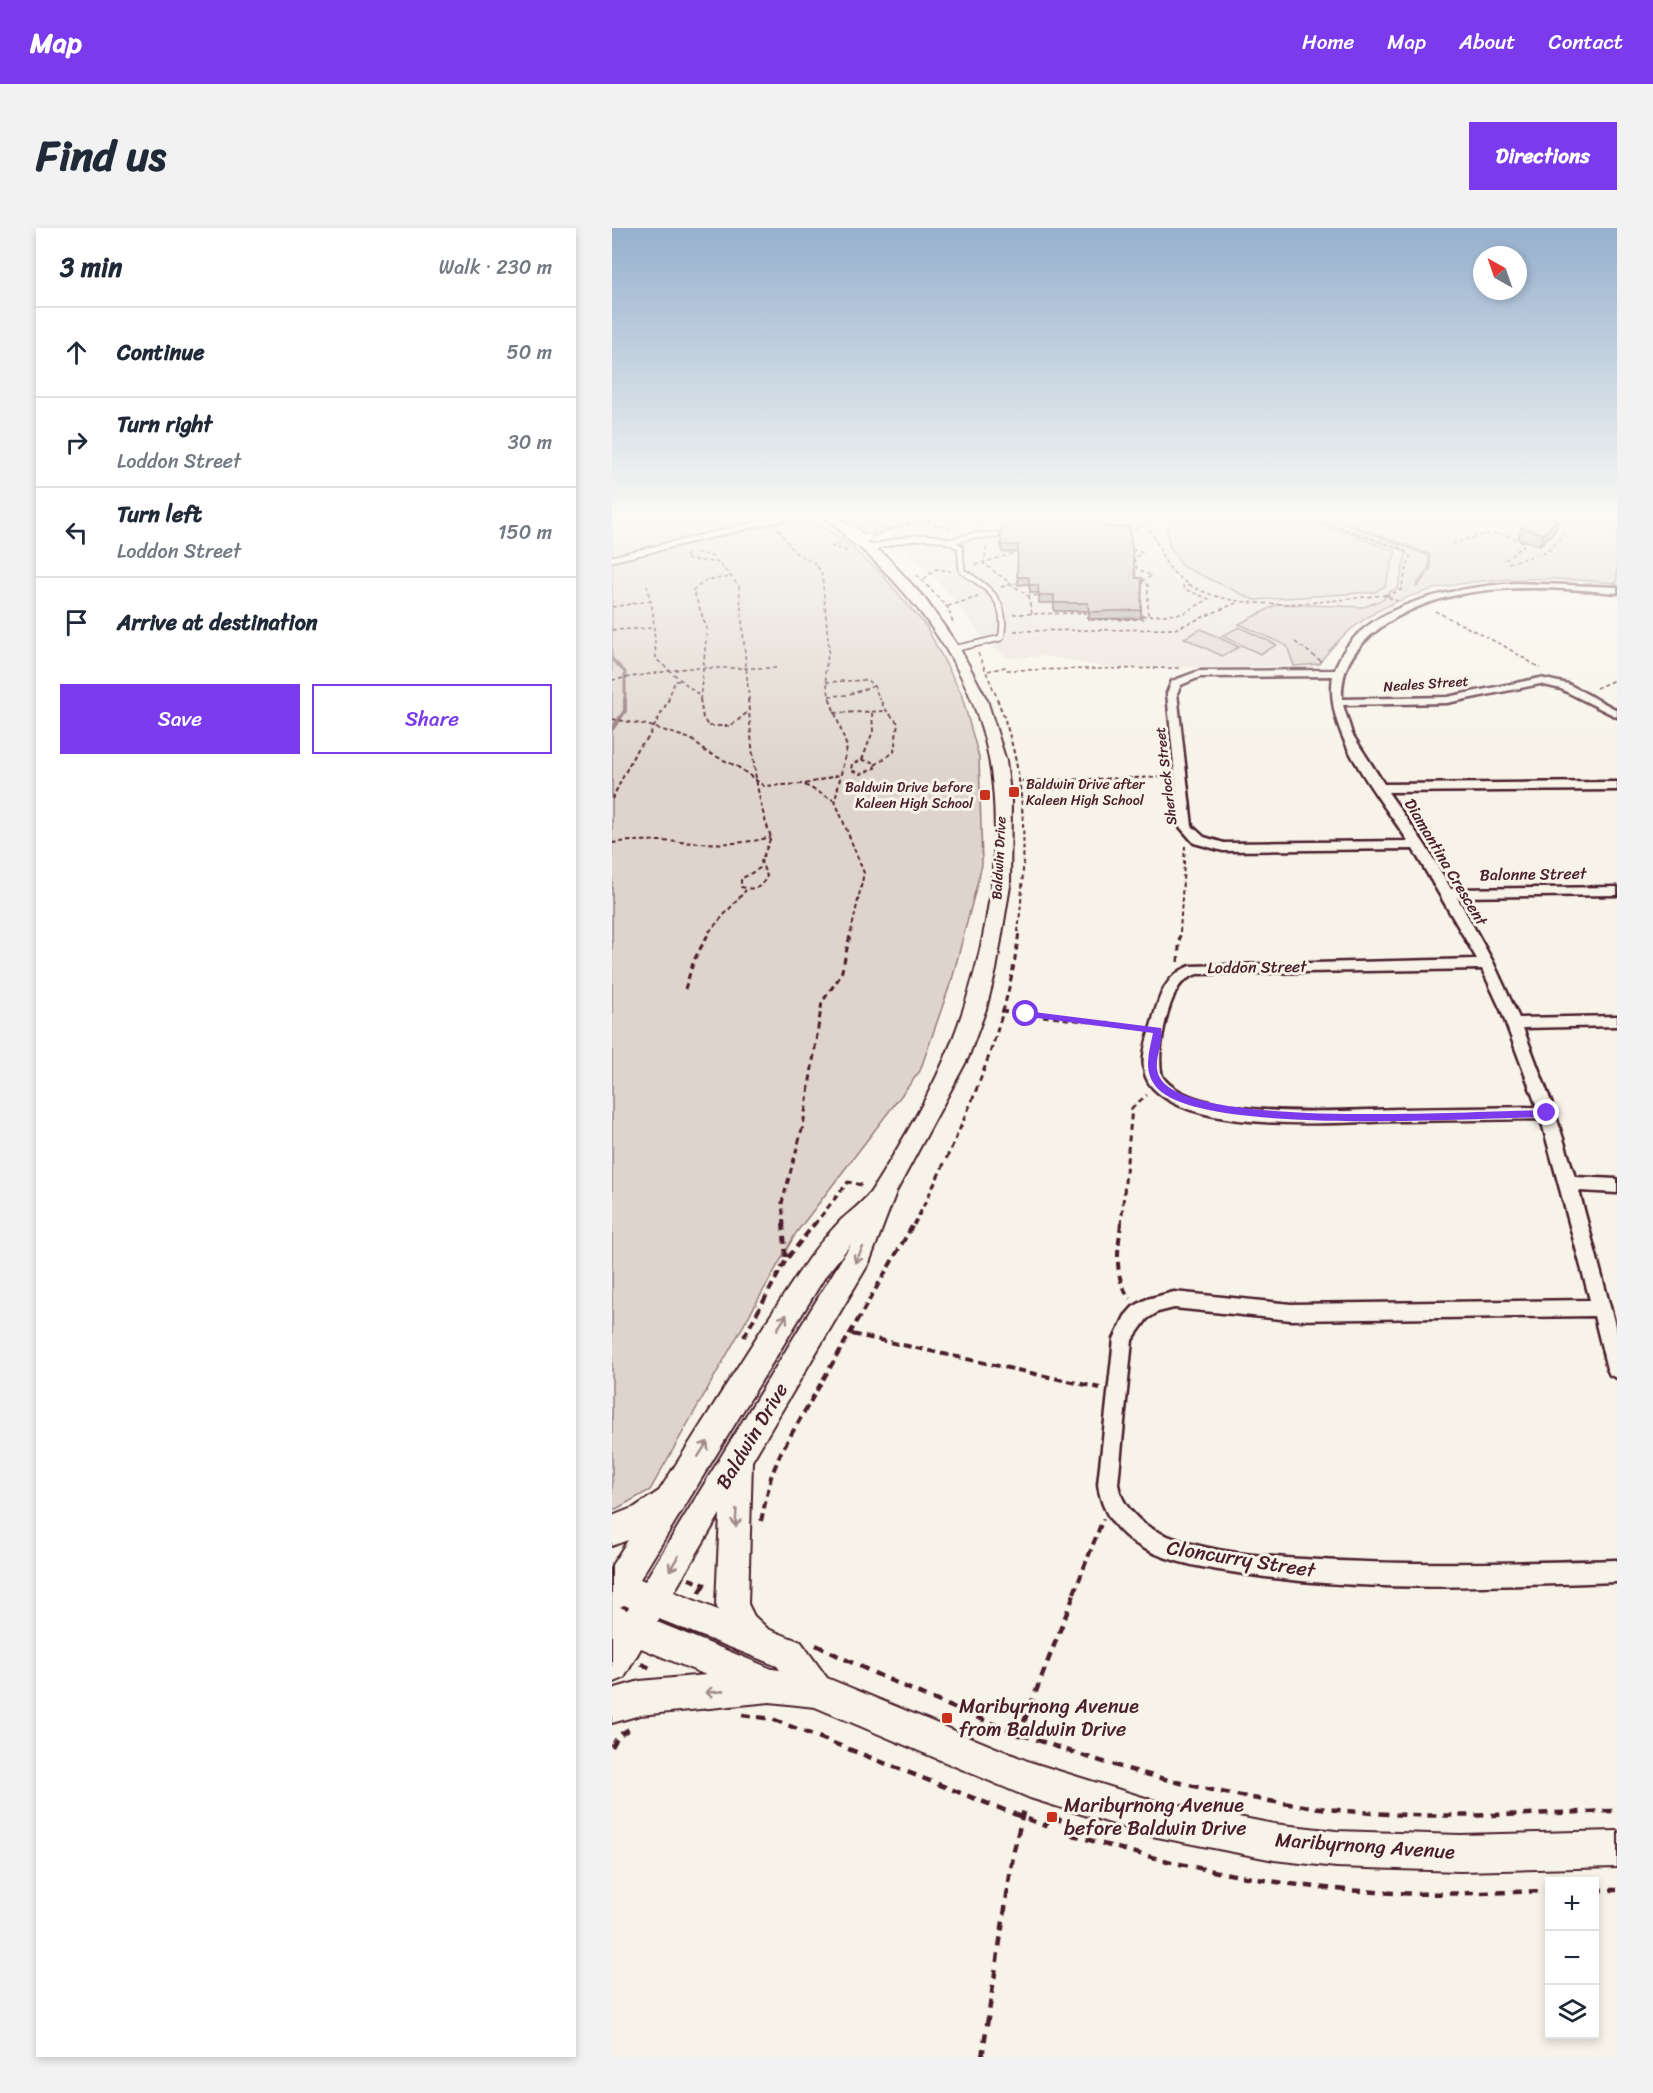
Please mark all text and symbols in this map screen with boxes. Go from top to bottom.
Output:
text: Map [30,18,82,67]
text: Home [1302,23,1354,61]
text: Map [1387,23,1426,61]
text: About [1459,23,1516,61]
text: Contact [1549,23,1623,61]
text: Find us [36,119,166,193]
button: Directions [1469,122,1617,190]
text: 3 min [60,244,122,290]
north arrow [1473,246,1527,300]
text: Walk · 230 m [439,250,552,285]
text: Continue [117,333,205,372]
text: 50 m [507,335,552,370]
icon: ahead [60,336,93,369]
text: Turn right [117,405,212,444]
text: 30 m [508,425,552,460]
icon: right [60,426,93,459]
text: Loddon Street [117,444,241,479]
text: Turn left [117,495,202,534]
text: 150 m [498,515,552,550]
icon: left [60,516,93,549]
text: Loddon Street [117,534,241,569]
text: Arrive at destination [117,603,318,642]
icon: arrive [60,606,93,639]
street label: Neales Street [1383,669,1469,699]
button: Save [60,684,300,754]
button: Share [312,684,552,754]
street label: Sherlock Street [1148,725,1184,827]
place label: Baldwin Drive after Kaleen High School [1026,772,1146,813]
place label: Baldwin Drive before Kaleen High School [845,775,974,816]
marker: Baldwin Drive after Kaleen High School [1007,785,1021,799]
marker: Baldwin Drive before Kaleen High School [978,788,992,802]
street label: Diamantina Crescent [1396,792,1496,932]
street label: Baldwin Drive [984,816,1014,900]
street label: Balonne Street [1480,859,1587,889]
street label: Loddon Street [1207,952,1307,982]
route start [1012,1000,1038,1026]
route end [1533,1099,1559,1125]
one-way arrow [853,1246,865,1264]
one-way arrow [777,1314,789,1331]
street label: Baldwin Drive [706,1376,798,1496]
one-way arrow [697,1441,709,1458]
one-way arrow [730,1508,741,1528]
street label: Cloncurry Street [1164,1530,1319,1588]
one-way arrow [668,1554,680,1571]
one-way arrow [704,1686,724,1697]
place label: Maribyrnong Avenue from Baldwin Drive [959,1689,1139,1747]
marker: Maribyrnong Avenue from Baldwin Drive [940,1711,954,1725]
place label: Maribyrnong Avenue before Baldwin Drive [1064,1788,1247,1846]
marker: Maribyrnong Avenue before Baldwin Drive [1045,1810,1059,1824]
street label: Maribyrnong Avenue [1274,1822,1456,1870]
map controls [1545,1877,1599,2039]
button: + [1545,1877,1599,1931]
button: − [1545,1931,1599,1985]
button: layers [1545,1985,1599,2039]

